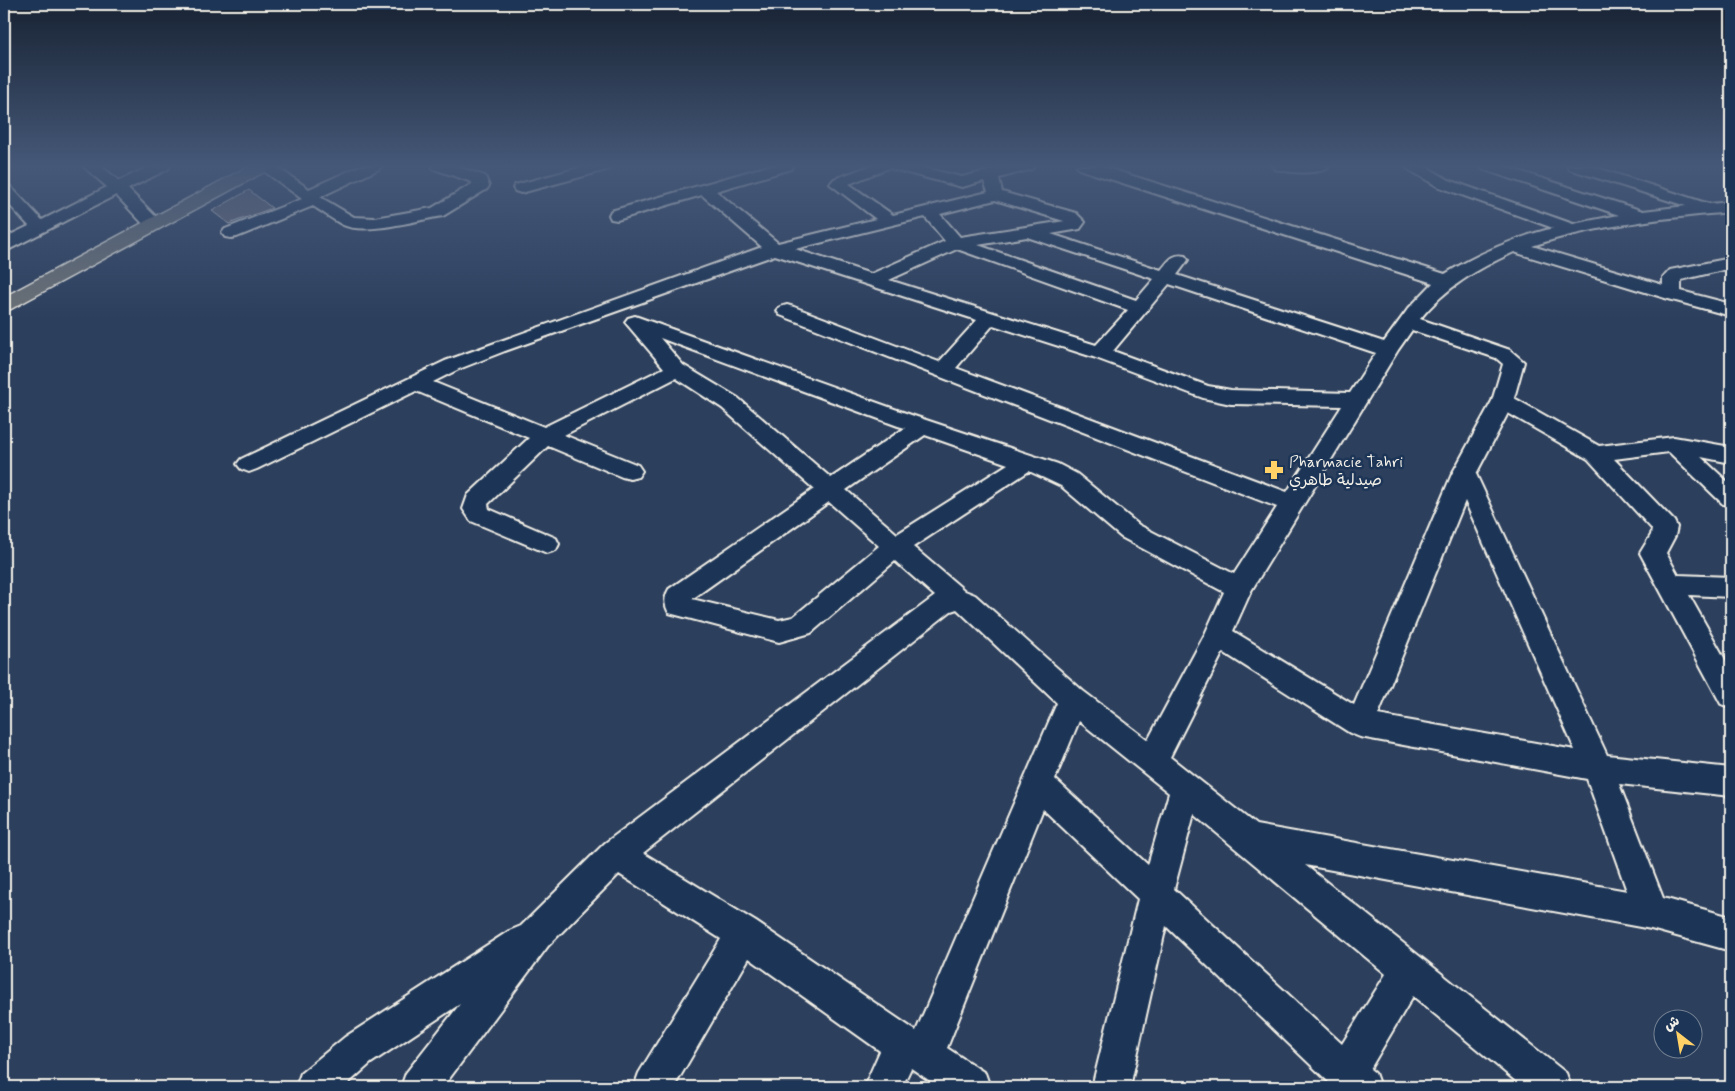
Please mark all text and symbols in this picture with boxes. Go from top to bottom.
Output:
place label: Pharmacie Tahri صيدلية طاهري [1289,452,1403,491]
pharmacy icon: Pharmacie Tahri صيدلية طاهري [1263,459,1285,481]
north arrow [1652,1008,1702,1058]
text: ش [1661,1012,1683,1035]

